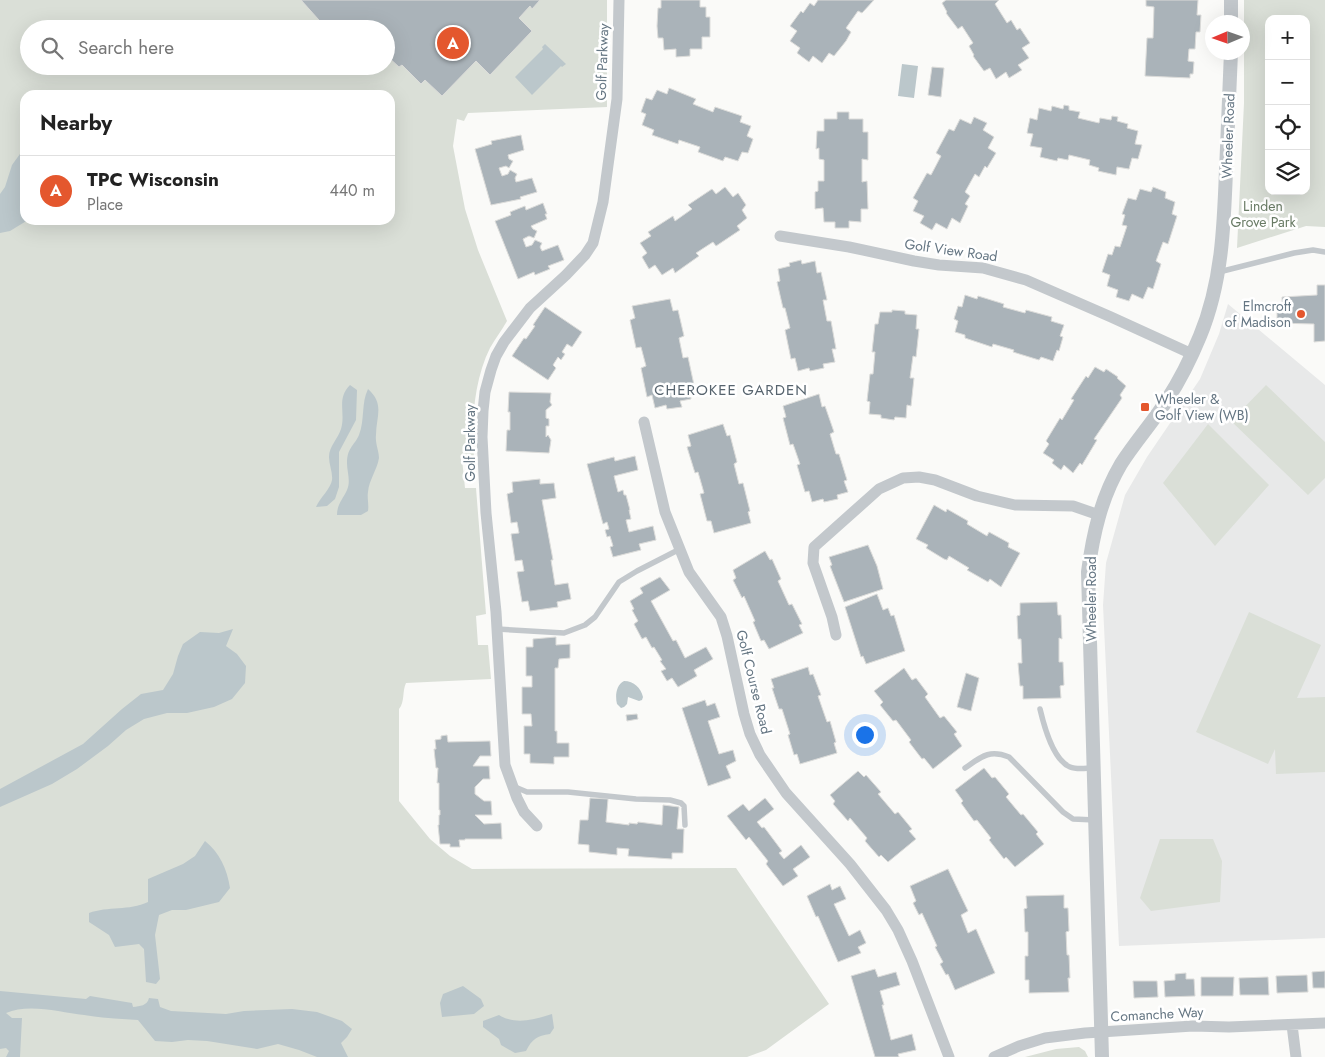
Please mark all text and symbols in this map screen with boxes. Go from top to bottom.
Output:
north arrow [1205,15,1250,60]
map controls [1265,15,1310,195]
button: + [1265,15,1310,60]
search box [20,20,395,75]
street label: Golf Parkway [591,22,613,101]
pin: A [437,24,469,62]
icon: search [38,34,66,62]
text: Search here [78,34,174,61]
button: − [1265,60,1310,105]
street label: Wheeler Road [1217,93,1239,179]
button: locate [1265,105,1310,150]
text: Nearby [40,108,112,138]
button: layers [1265,150,1310,195]
text: TPC Wisconsin [87,166,219,193]
text: A [50,179,62,202]
text: 440 m [329,179,375,202]
text: Place [87,193,123,216]
park label: Linden Grove Park [1230,196,1296,232]
street label: Golf View Road [903,234,999,266]
place label: Elmcroft of Madison [1225,296,1292,332]
marker: Elmcroft of Madison [1295,308,1307,320]
district label: CHEROKEE GARDEN [654,379,808,401]
place label: Wheeler & Golf View (WB) [1155,389,1249,425]
marker: Wheeler & Golf View (WB) [1139,401,1151,413]
street label: Golf Parkway [460,403,480,482]
street label: Wheeler Road [1081,556,1101,642]
street label: Golf Course Road [731,628,777,736]
your location [852,722,878,748]
street label: Comanche Way [1110,1002,1205,1026]

